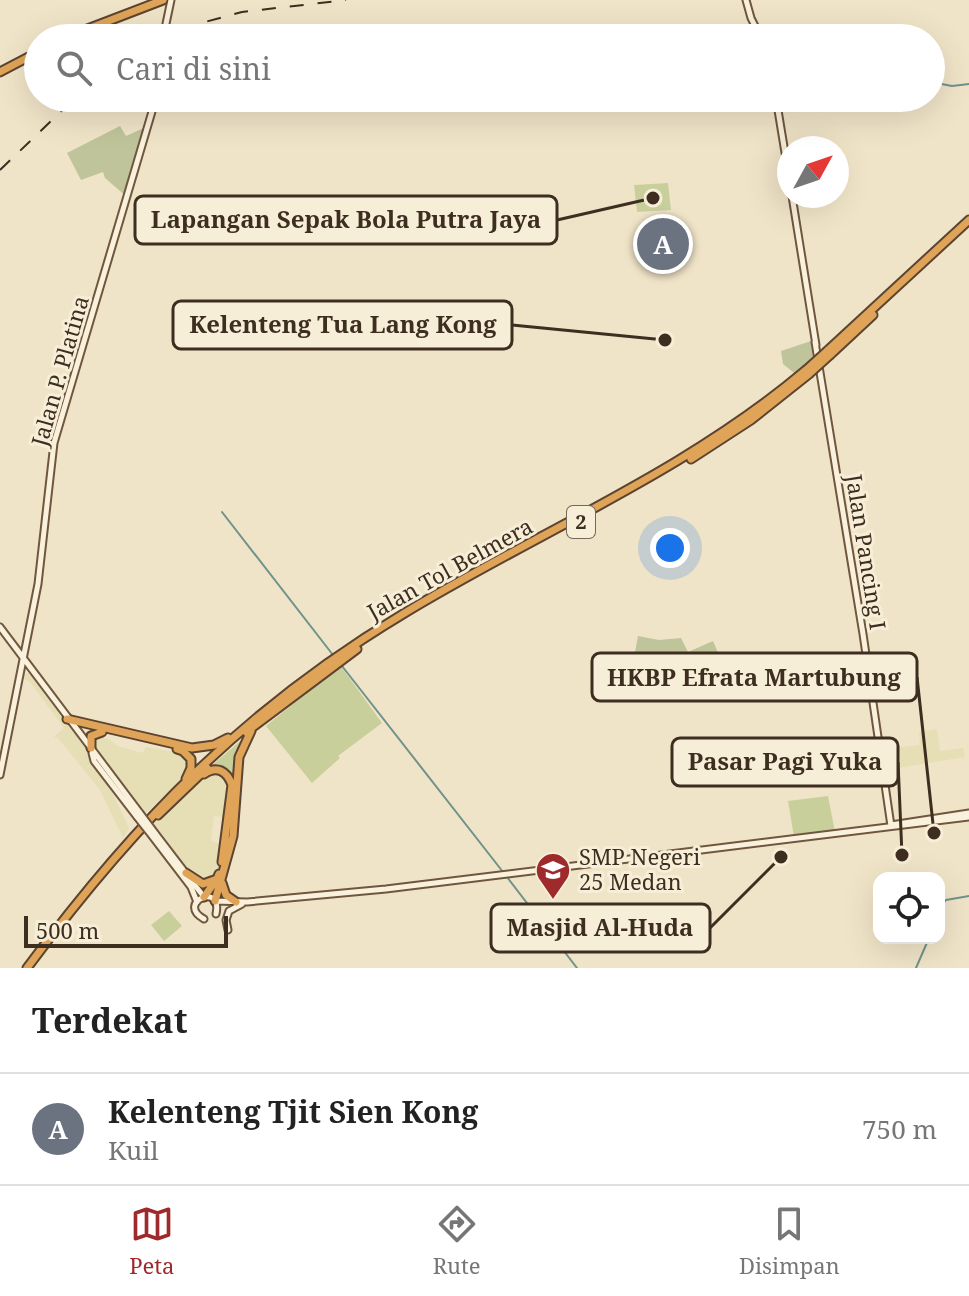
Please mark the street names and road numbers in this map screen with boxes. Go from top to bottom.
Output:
street label: Jalan P. Platina [23,292,95,450]
street label: Jalan Pancing I [840,471,894,632]
road number: 2 [567,506,595,538]
street label: Jalan Tol Belmera [361,510,538,627]

